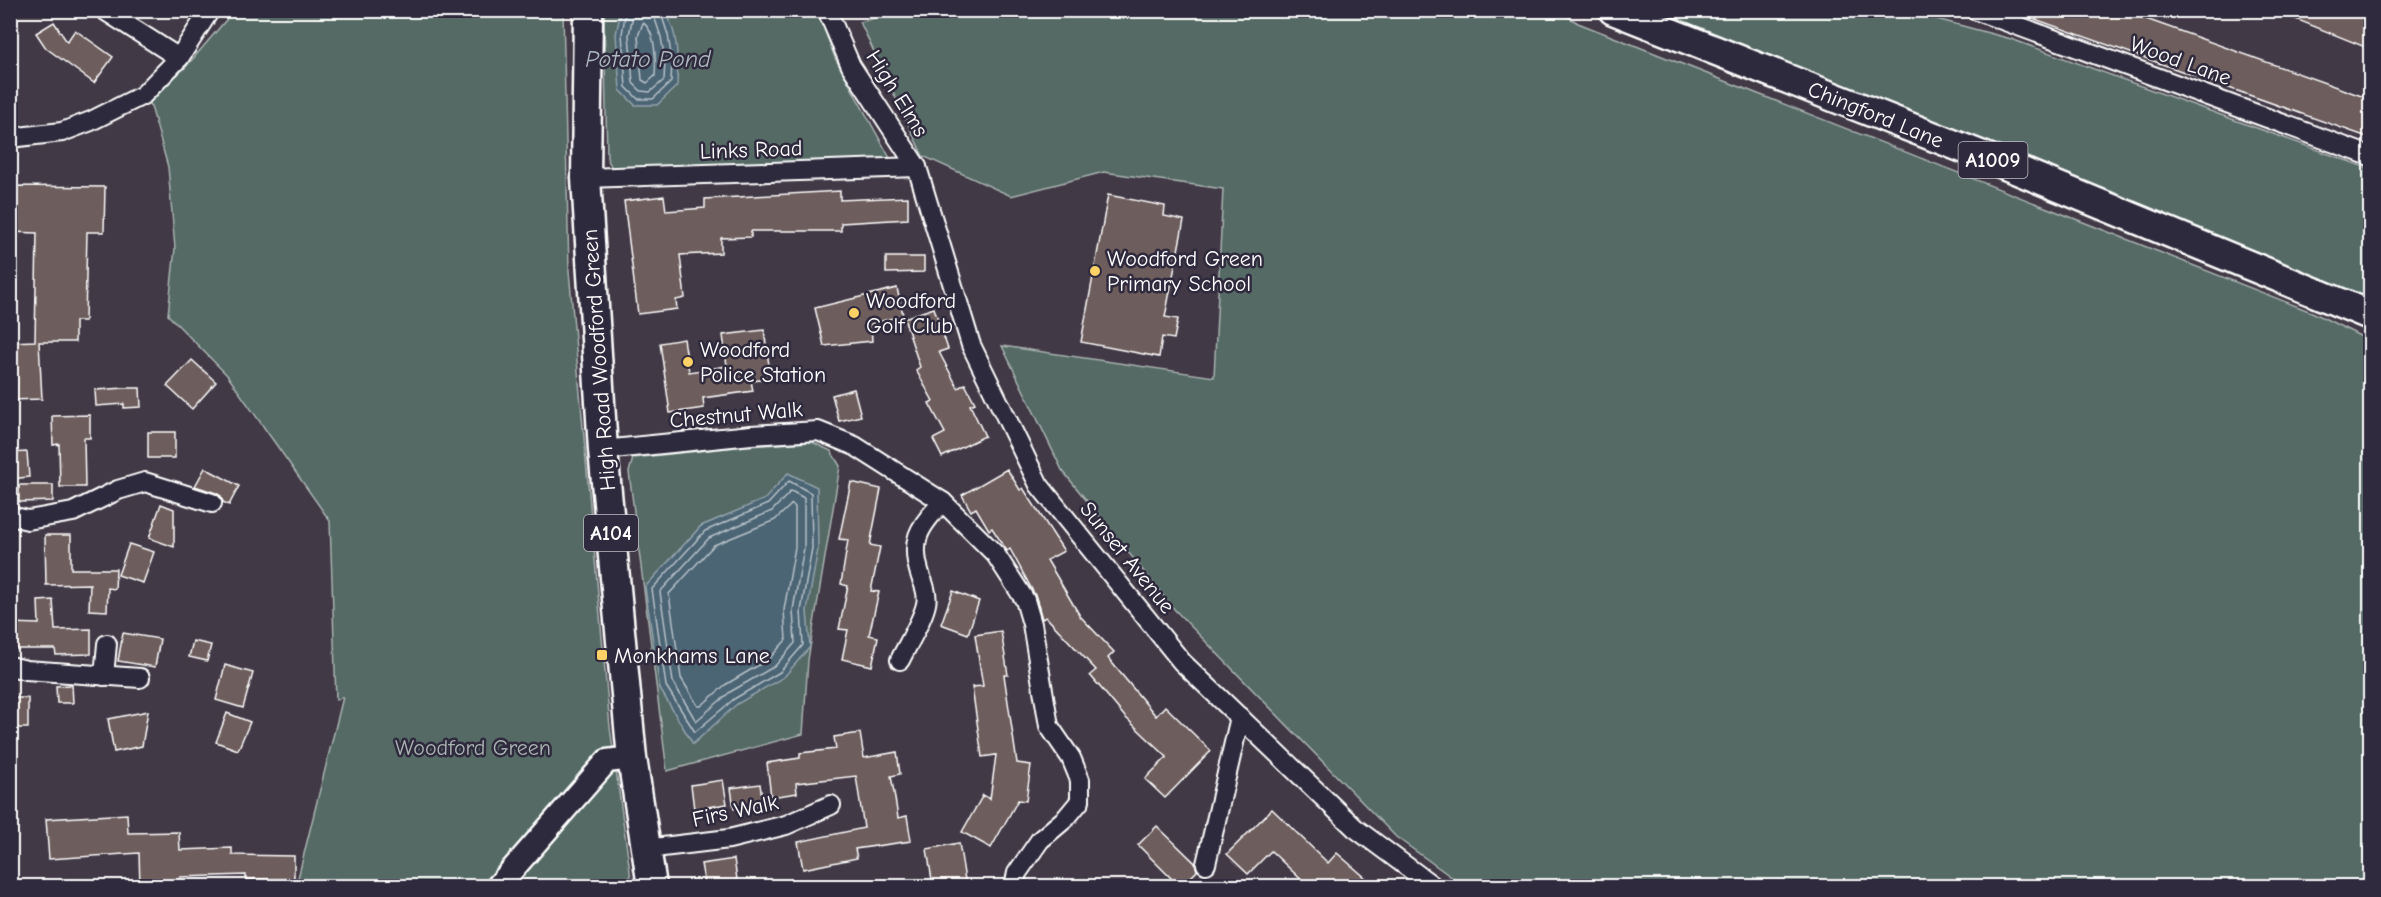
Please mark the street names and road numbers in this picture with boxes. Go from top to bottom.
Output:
street label: Wood Lane [2127,31,2235,91]
street label: High Elms [860,45,934,142]
street label: Chingford Lane [1804,76,1947,154]
street label: Links Road [699,135,803,165]
road number: A1009 [1958,142,2028,178]
street label: High Road Woodford Green [577,228,621,492]
street label: Chestnut Walk [669,396,804,434]
street label: Sunset Avenue [1074,496,1180,619]
road number: A104 [584,515,638,551]
street label: Firs Walk [690,789,781,833]

